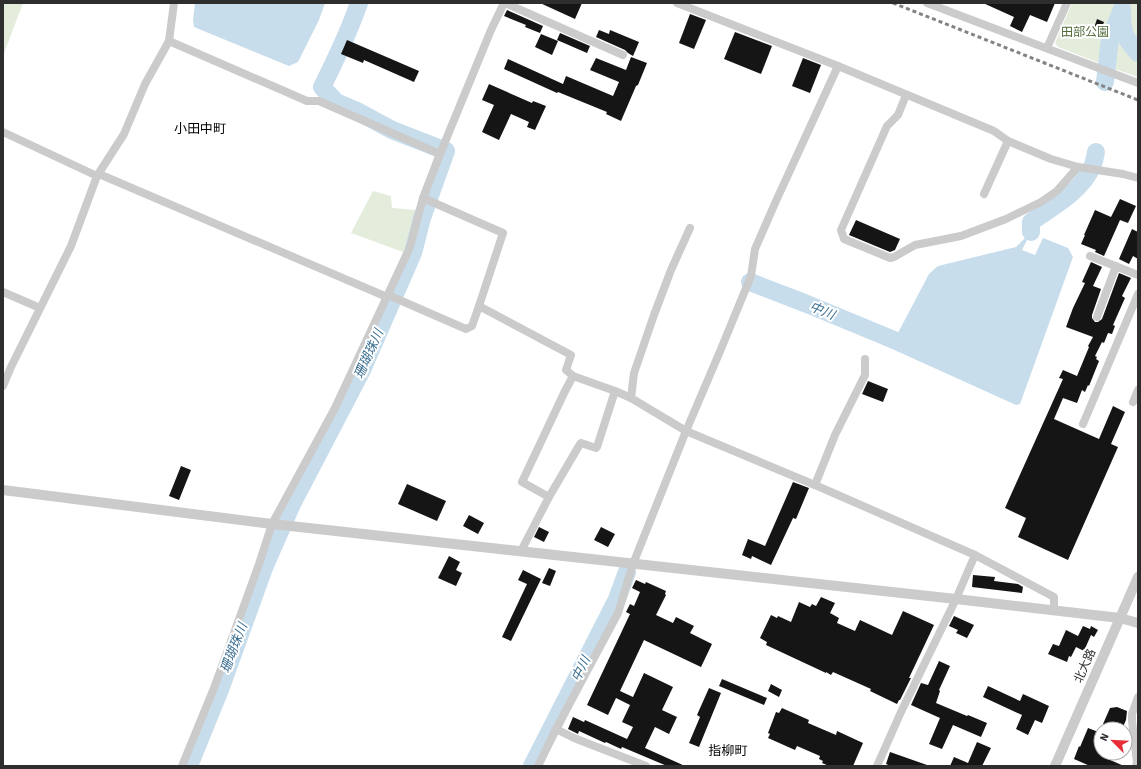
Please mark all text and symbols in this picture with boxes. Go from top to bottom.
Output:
park label: 田部公園 [1061,24,1109,41]
district label: 小田中町 [174,120,226,138]
water label: 中川 [807,298,839,325]
water label: 珊瑚珠川 [350,325,389,381]
water label: 珊瑚珠川 [216,619,252,676]
street label: 北大路 [1070,646,1100,686]
water label: 中川 [567,652,596,685]
north arrow [1093,721,1133,761]
text: N [1096,731,1113,744]
district label: 指柳町 [708,742,748,760]

